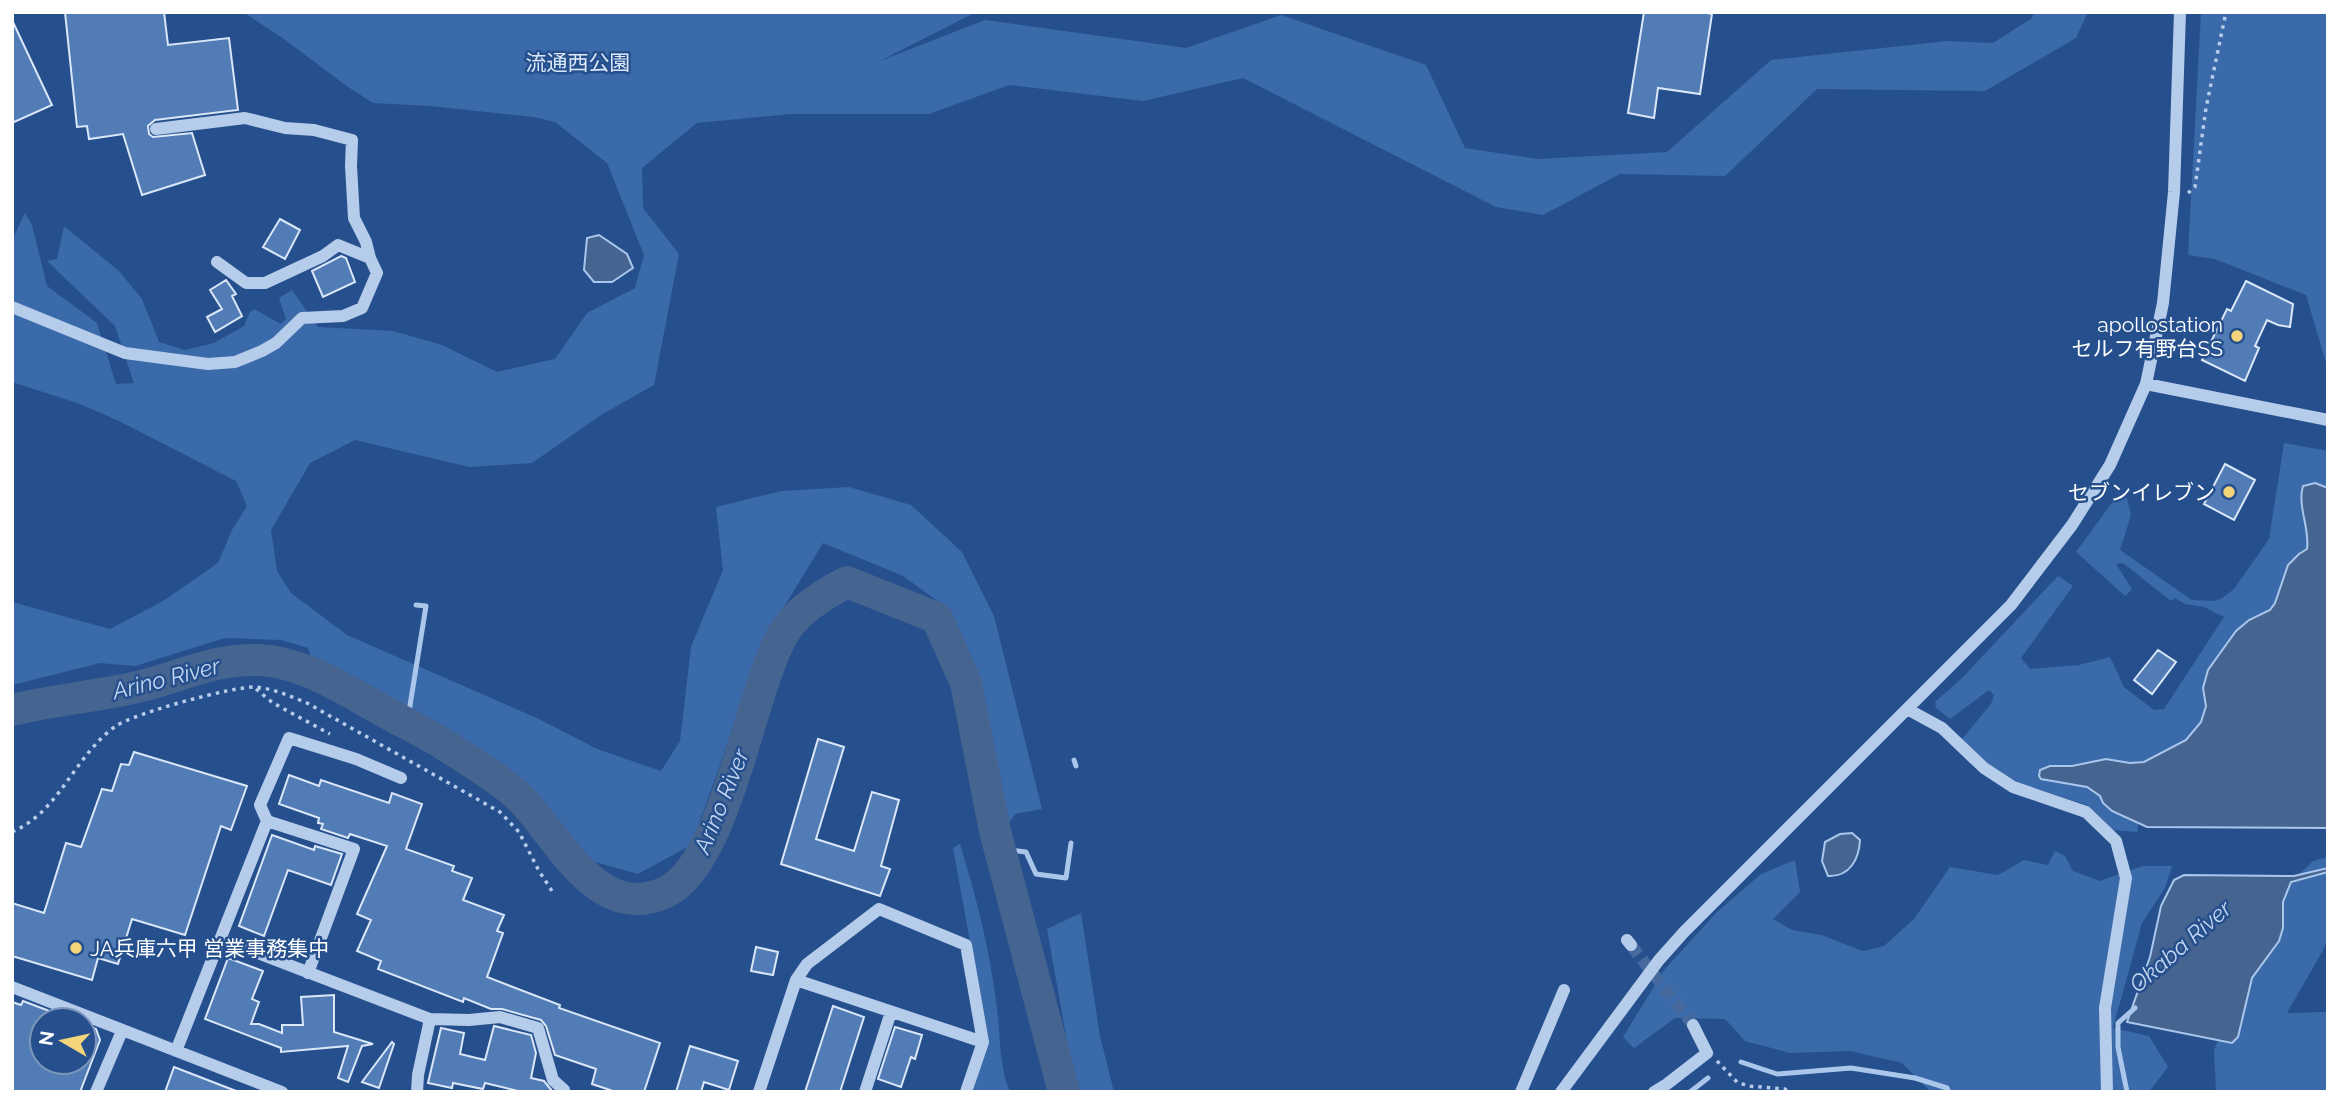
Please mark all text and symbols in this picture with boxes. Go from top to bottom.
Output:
park label: 流通西公園 [526,50,631,75]
place label: apollostation セルフ有野台SS [2072,312,2223,361]
marker: apollostation セルフ有野台SS [2229,328,2245,344]
place label: セブンイレブン [2068,480,2215,505]
marker: セブンイレブン [2221,484,2237,500]
water label: Arino River [107,651,224,705]
water label: Arino River [687,744,755,859]
water label: Okaba River [2124,894,2237,998]
place label: JA兵庫六甲 営業事務集中 [90,936,329,961]
marker: JA兵庫六甲 営業事務集中 [68,940,84,956]
north arrow [28,1006,98,1076]
text: N [34,1029,58,1047]

